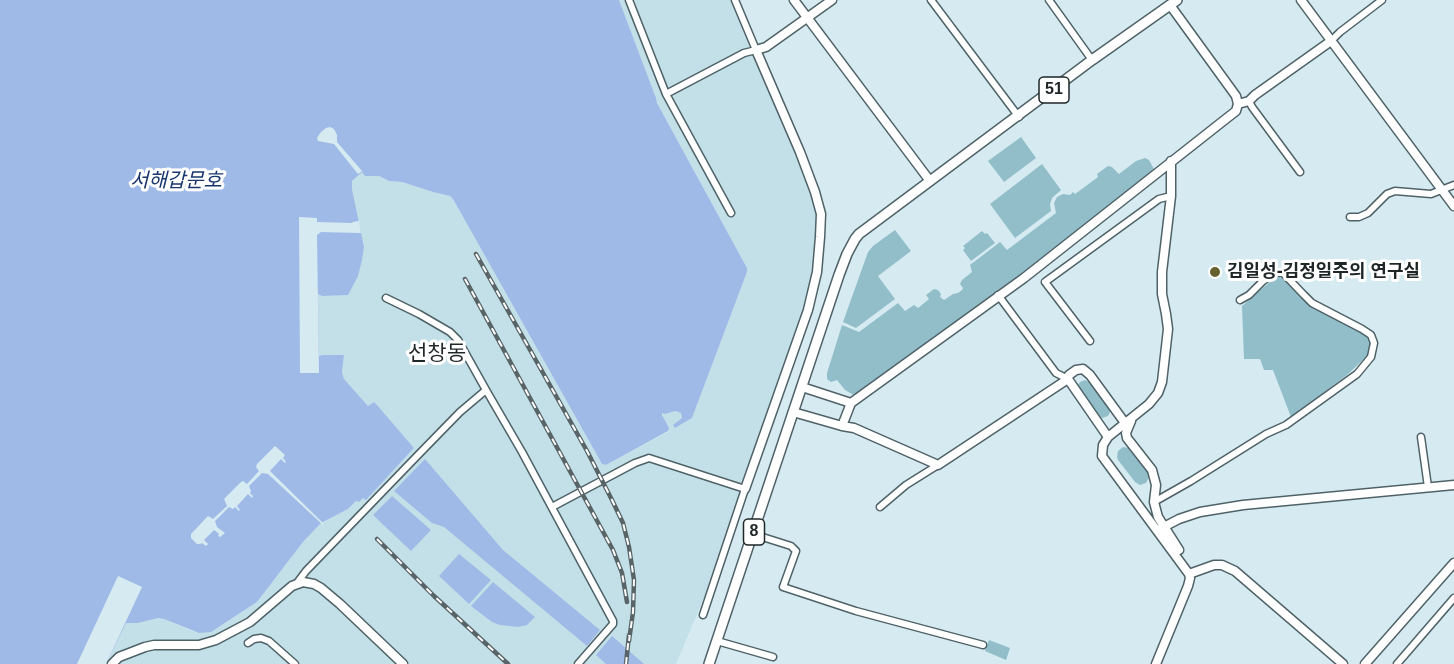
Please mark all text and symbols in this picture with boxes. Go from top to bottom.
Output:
road number: 51 [1039,77,1069,103]
water label: 서해갑문호 [130,169,222,193]
place label: 김일성-김정일주의 연구실 [1227,261,1420,283]
marker: 김일성-김정일주의 연구실 [1208,265,1222,279]
district label: 선창동 [408,341,466,367]
road number: 8 [744,519,764,545]

